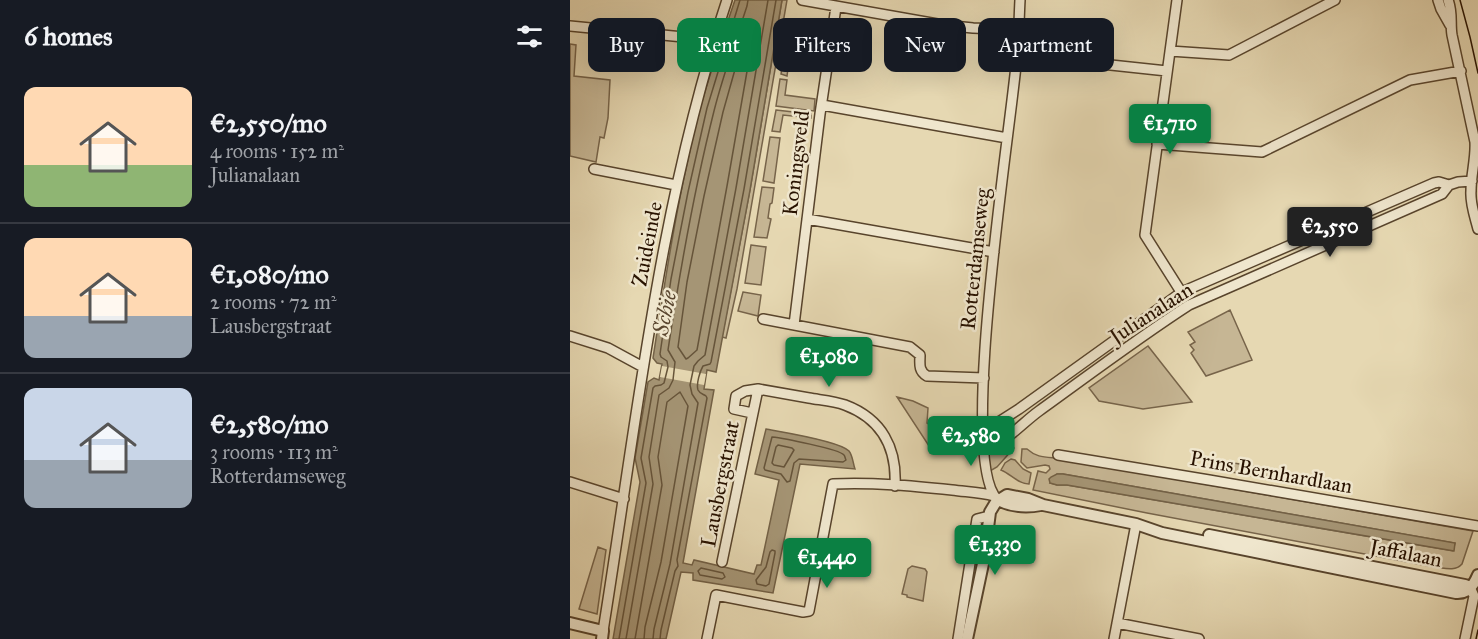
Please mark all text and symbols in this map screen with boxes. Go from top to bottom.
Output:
chip: Buy [588,18,665,72]
chip: Rent [677,18,761,72]
chip: Filters [773,18,872,72]
chip: New [884,18,966,72]
chip: Apartment [978,18,1114,72]
text: 6 homes [24,20,113,52]
icon: filters [513,20,546,53]
pin: €1,710 [1121,104,1219,155]
text: €2,550/mo [210,107,327,139]
street label: Koningsveld [777,108,815,217]
icon: home [72,111,144,183]
text: €1,710 [1143,111,1197,135]
text: 4 rooms · 152 m² [210,139,344,163]
text: Julianalaan [210,163,300,187]
street label: Rotterdamseweg [955,187,995,331]
street label: Zuideinde [626,199,668,289]
pin: €2,550 [1281,207,1379,258]
text: €2,550 [1301,214,1359,238]
text: €1,080/mo [210,258,329,290]
icon: home [72,262,144,334]
street label: Julianalaan [1103,276,1198,351]
water label: Schie [646,287,683,339]
text: 2 rooms · 72 m² [210,290,337,314]
text: Lausbergstraat [210,314,332,338]
pin: €1,080 [780,337,878,388]
text: €1,080 [799,344,859,368]
text: €2,580/mo [210,408,329,440]
icon: home [72,412,144,484]
pin: €2,580 [922,416,1020,467]
street label: Lausbergstraat [695,418,745,549]
text: €2,580 [942,423,1000,447]
text: 3 rooms · 113 m² [210,440,338,464]
street label: Prins Bernhardlaan [1188,445,1354,499]
text: Rotterdamseweg [210,464,346,488]
pin: €1,330 [946,525,1044,576]
text: €1,330 [969,532,1021,556]
street label: Jaffalaan [1366,533,1444,573]
pin: €1,440 [778,538,876,589]
text: €1,440 [797,545,857,569]

